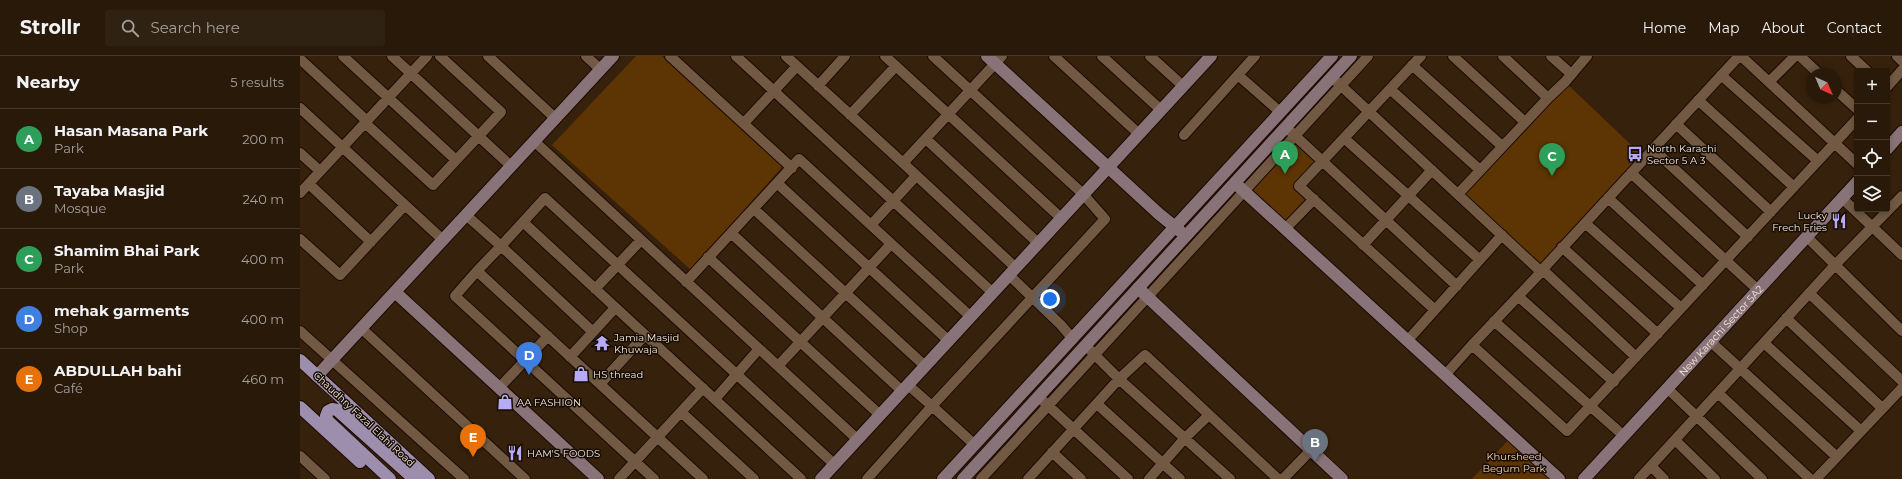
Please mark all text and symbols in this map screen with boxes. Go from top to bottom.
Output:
search box [105,10,385,46]
text: Strollr [20,16,81,39]
icon: search [119,17,141,39]
text: Search here [151,18,240,37]
text: Home [1643,19,1686,37]
text: Map [1708,19,1739,37]
text: About [1761,19,1805,37]
text: Contact [1827,19,1882,37]
north arrow [1806,68,1842,104]
map controls [1854,68,1890,212]
button: + [1854,68,1890,104]
text: Nearby [16,72,80,92]
text: 5 results [230,74,284,90]
button: − [1854,104,1890,140]
text: Hasan Masana Park [54,121,208,140]
text: A [24,131,34,147]
text: 200 m [242,131,284,147]
text: Park [54,140,84,156]
button: locate [1854,140,1890,176]
pin: A [1272,141,1298,174]
place label: North Karachi Sector 5 A 3 [1647,142,1716,167]
pin: C [1539,143,1565,176]
bus stop icon: North Karachi Sector 5 A 3 [1626,145,1644,163]
button: layers [1854,176,1890,212]
text: Tayaba Masjid [54,181,165,200]
text: B [24,191,34,207]
text: 240 m [243,191,284,207]
text: Mosque [54,200,106,216]
place label: Lucky Frech Fries [1772,209,1828,234]
restaurant icon: Lucky Frech Fries [1830,212,1848,230]
text: Shamim Bhai Park [54,241,200,260]
text: C [24,251,34,267]
text: 400 m [241,251,284,267]
text: Park [54,260,84,276]
street label: New Karachi Sector 5A2 [1676,282,1766,378]
your location [1040,289,1060,309]
text: mehak garments [54,301,189,320]
text: D [24,311,34,327]
text: 400 m [241,311,284,327]
text: Shop [54,320,88,336]
place label: Jamia Masjid Khuwaja [613,331,679,356]
temple icon: Jamia Masjid Khuwaja [593,334,611,352]
pin: D [516,342,542,375]
text: ABDULLAH bahi [54,361,182,380]
shop icon: HS thread [572,365,590,383]
place label: HS thread [593,368,643,381]
street label: Chaudhry Fazal Elahi Road [311,369,417,469]
text: E [25,371,33,387]
text: 460 m [242,371,284,387]
text: Café [54,380,83,396]
shop icon: AA FASHION [496,393,514,411]
place label: AA FASHION [517,396,581,409]
pin: E [460,424,486,457]
pin: B [1302,429,1328,462]
restaurant icon: HAM'S FOODS [506,444,524,462]
place label: HAM'S FOODS [527,447,600,460]
park label: Khursheed Begum Park [1482,450,1546,475]

